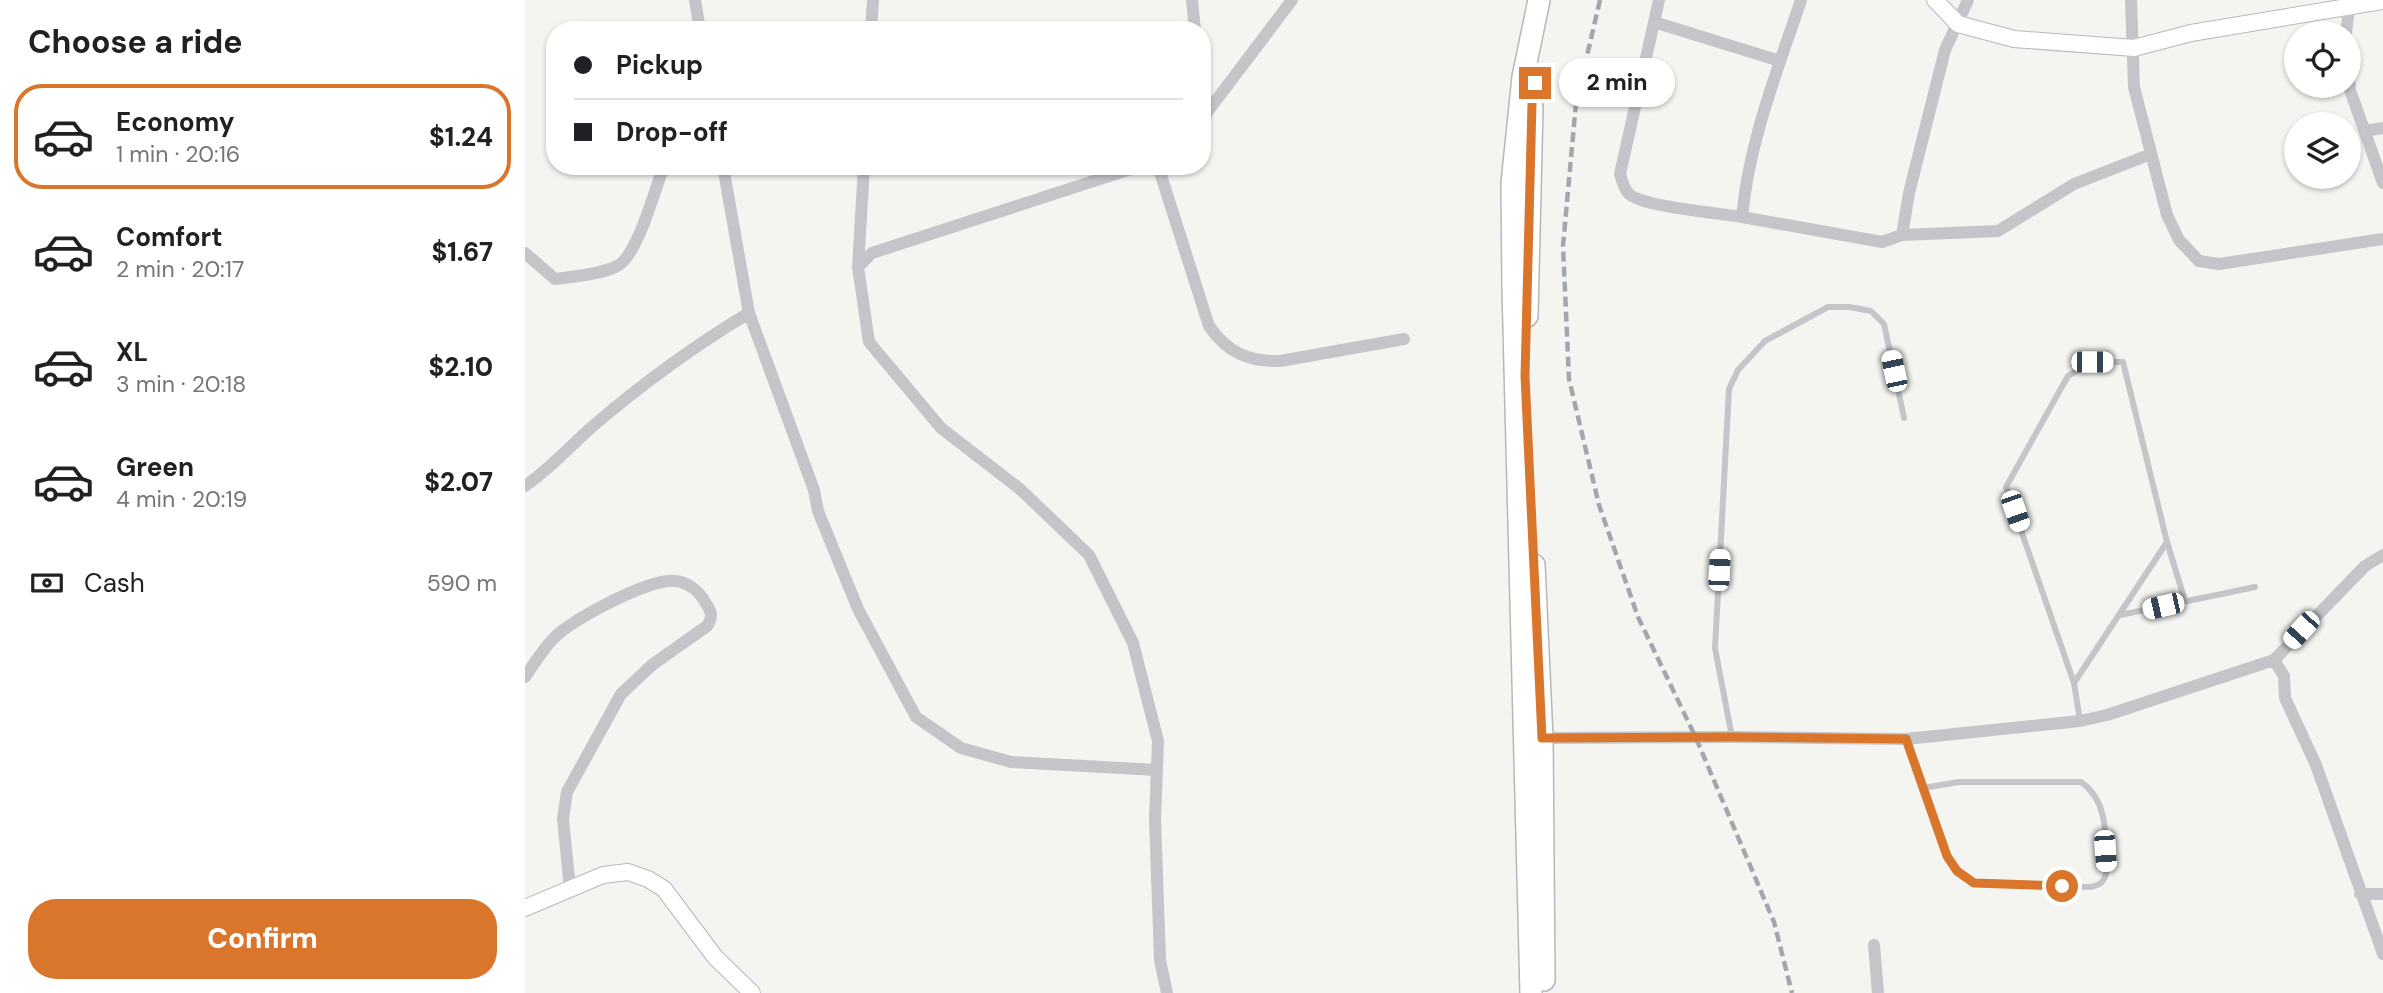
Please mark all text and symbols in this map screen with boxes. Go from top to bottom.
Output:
text: Choose a ride [28,21,243,63]
map controls [2284,21,2361,189]
button: locate [2284,21,2361,98]
text: Pickup [616,48,703,82]
callout: 2 min [1559,58,1675,108]
route end [1519,67,1551,99]
text: 2 min [1586,67,1648,97]
icon: car [32,105,95,168]
text: Economy [116,105,234,139]
button: layers [2284,112,2361,189]
text: Drop-off [616,115,728,149]
text: $1.24 [429,120,493,154]
text: 1 min · 20:16 [116,139,240,169]
icon: car [32,220,95,283]
text: Comfort [116,220,222,254]
text: $1.67 [431,235,493,269]
text: 2 min · 20:17 [116,254,244,284]
icon: car [32,335,95,398]
text: XL [116,335,148,369]
car [1880,348,1909,394]
text: $2.10 [428,350,493,384]
car [2072,352,2114,373]
text: 3 min · 20:18 [116,369,246,399]
icon: car [32,450,95,513]
text: Green [116,450,194,484]
text: $2.07 [424,465,493,499]
text: 4 min · 20:19 [116,484,247,514]
car [1999,488,2032,534]
car [1708,548,1731,592]
icon: cash [28,564,66,602]
text: Cash [84,566,145,600]
text: 590 m [427,568,497,598]
car [2141,591,2186,621]
car [2280,607,2323,653]
car [2094,829,2117,873]
route start [2046,870,2078,902]
button: Confirm [28,899,497,979]

